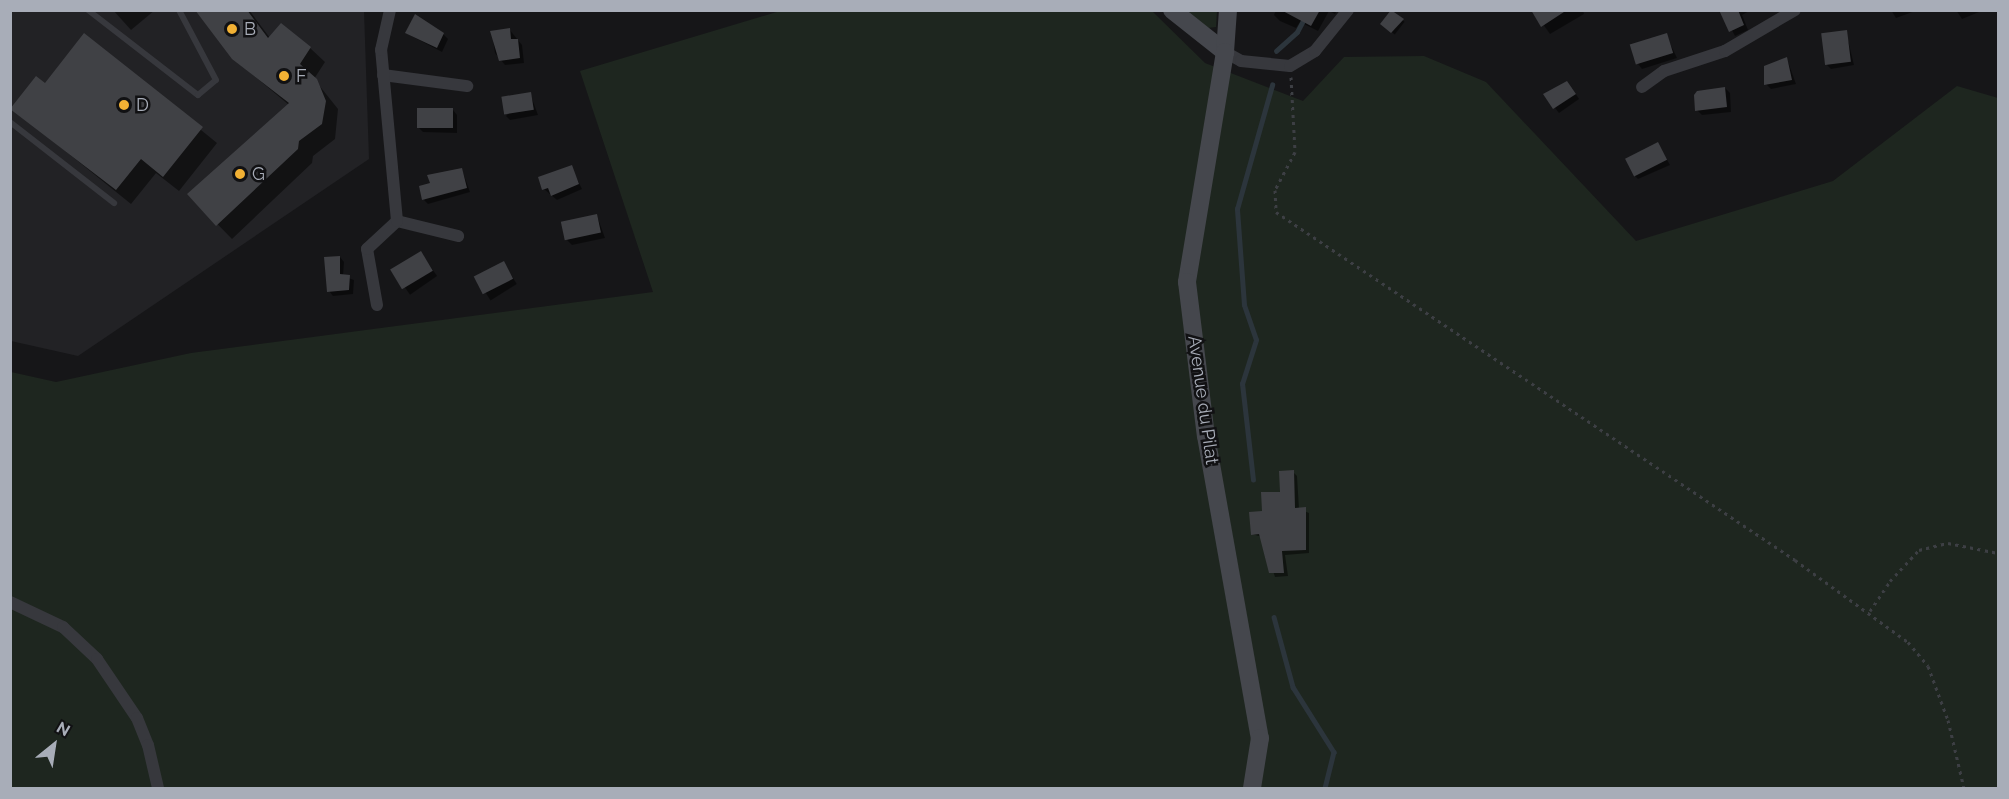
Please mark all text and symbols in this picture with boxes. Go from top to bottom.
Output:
place label: B [244,18,256,40]
marker: B [225,22,239,36]
place label: F [296,65,307,87]
marker: F [277,69,291,83]
place label: D [136,94,149,116]
marker: D [117,98,131,112]
place label: G [252,163,265,185]
marker: G [233,167,247,181]
street label: Avenue du Pilat [1183,334,1223,466]
north arrow [24,715,84,775]
text: N [53,718,73,740]

